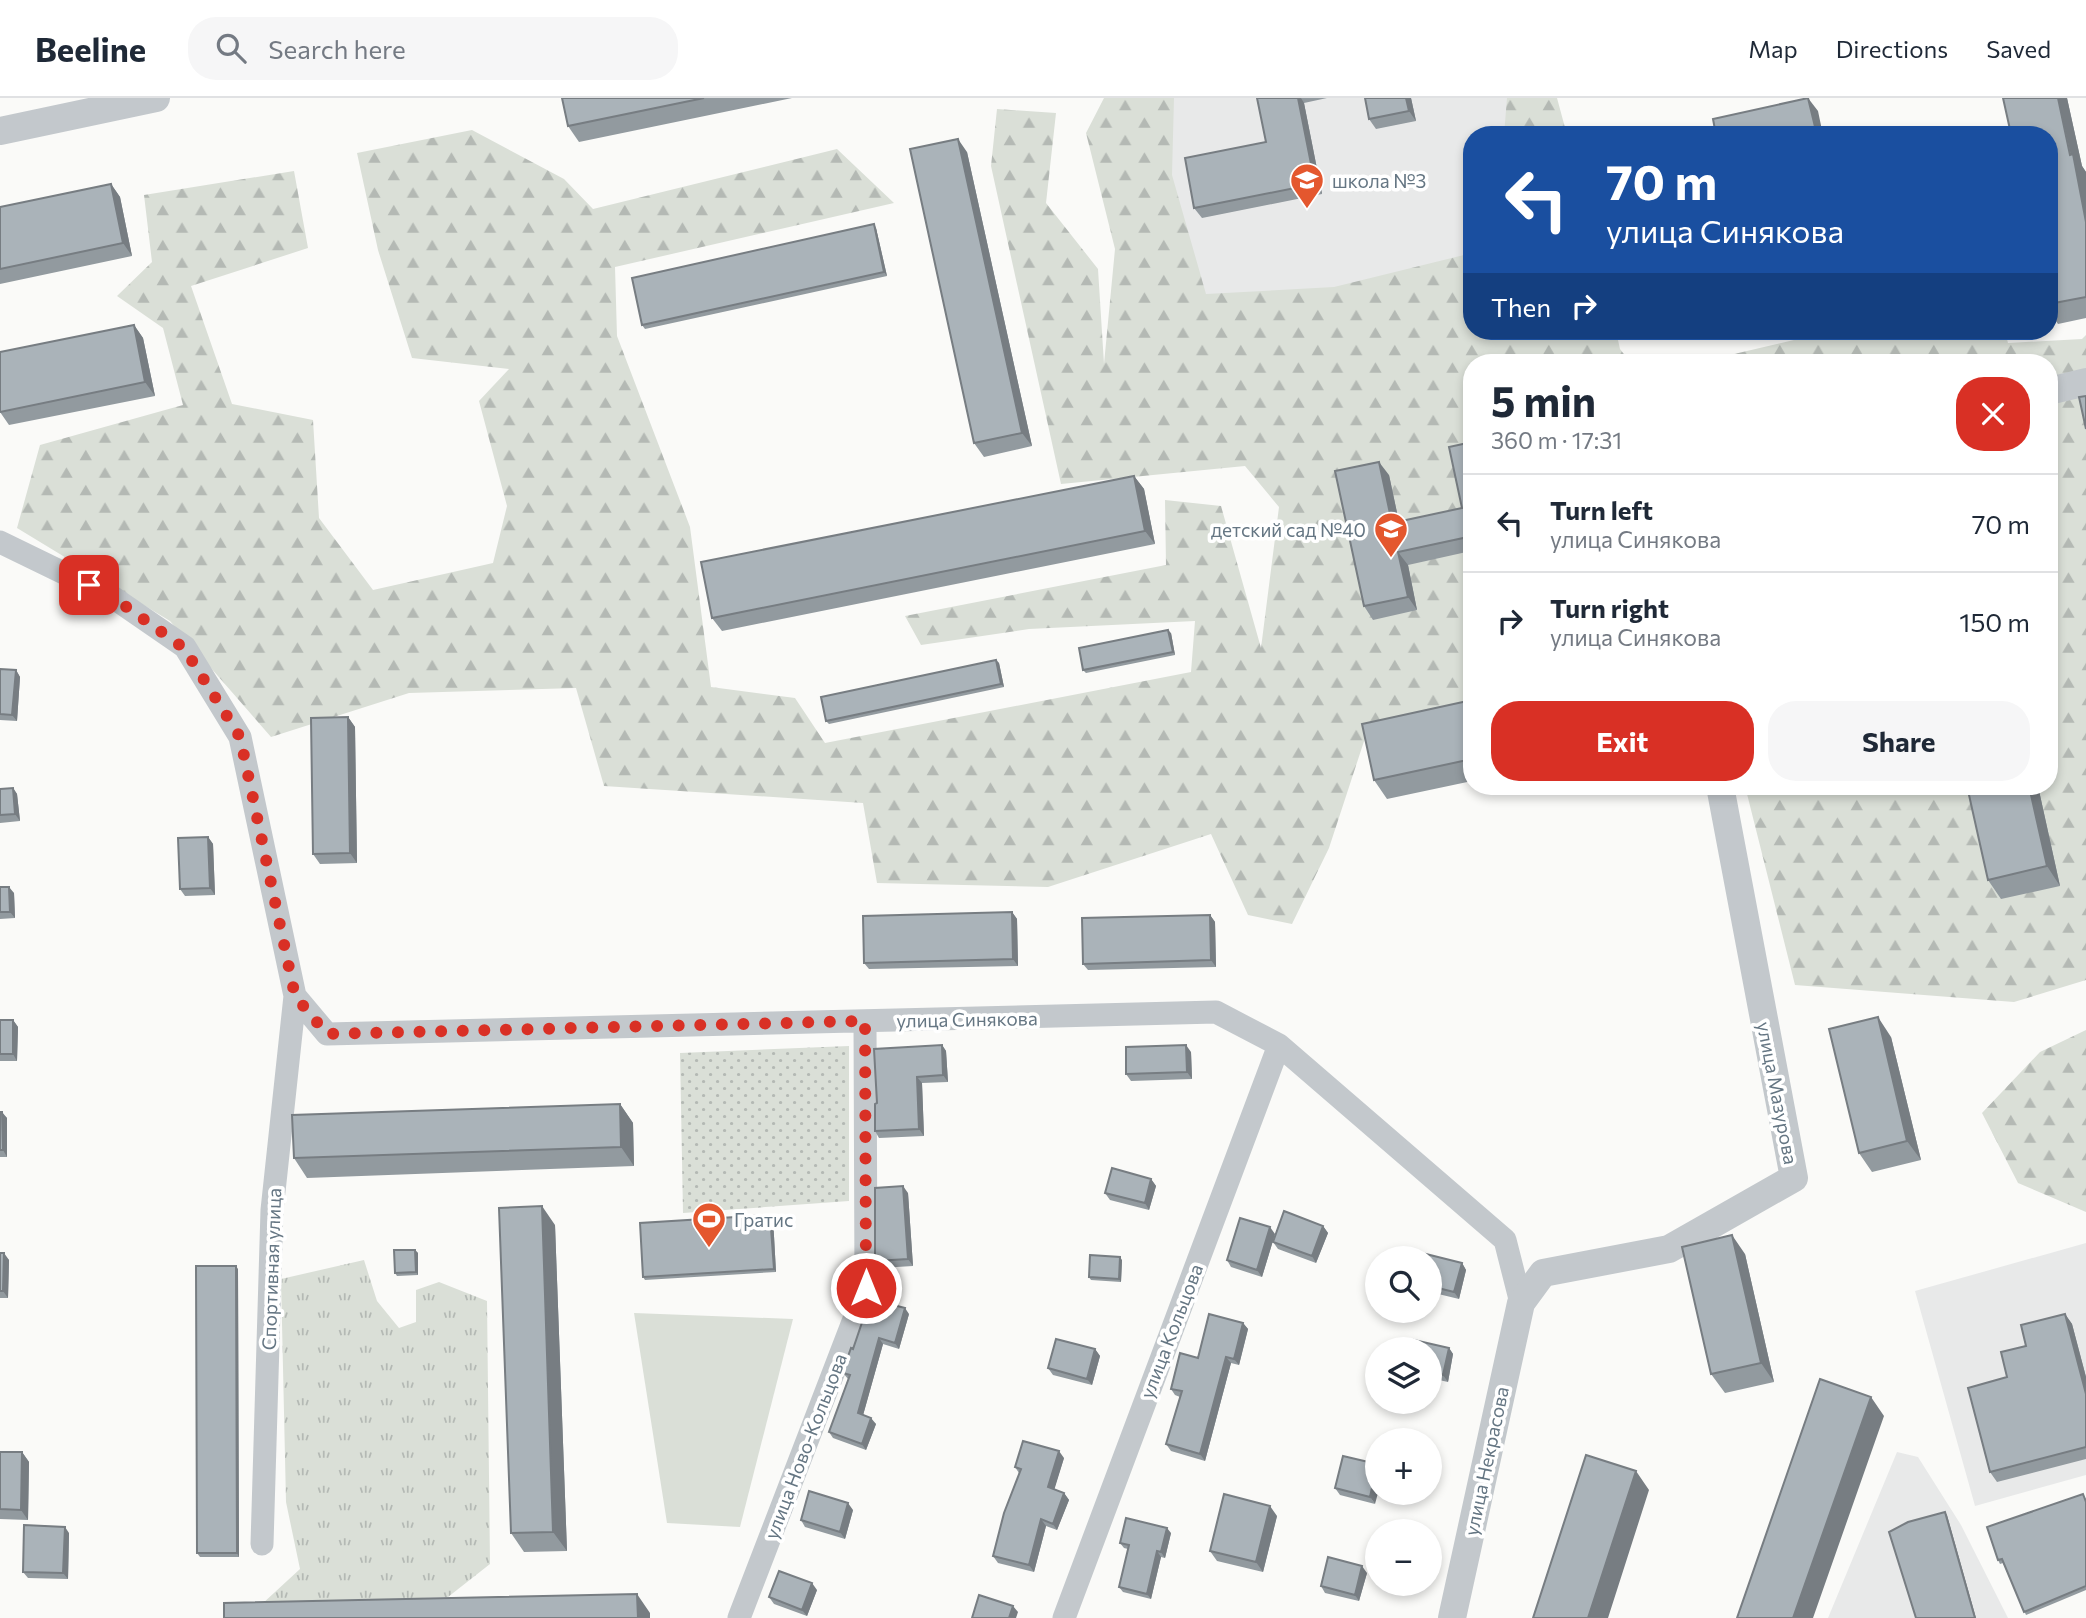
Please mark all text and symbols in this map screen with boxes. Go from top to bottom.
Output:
search box [188,17,678,80]
text: Beeline [35,28,146,69]
icon: search [212,29,250,67]
text: Search here [268,33,406,64]
text: Map [1748,34,1798,63]
text: Directions [1836,34,1948,63]
text: Saved [1986,34,2051,63]
text: 70 m [1606,150,1717,210]
icon: left [1491,154,1582,245]
school or university icon: школа №3 [1288,161,1326,210]
place label: школа №3 [1332,169,1426,192]
text: улица Синякова [1606,210,1844,250]
icon: right [1565,287,1603,325]
text: Then [1491,291,1551,322]
text: 5 min [1491,374,1596,426]
button: close [1956,377,2030,451]
text: 360 m · 17:31 [1491,426,1622,454]
text: Turn left [1550,494,1653,525]
icon: left [1491,504,1529,542]
text: 70 m [1972,508,2030,539]
school or university icon: детский сад №40 [1372,510,1410,559]
place label: детский сад №40 [1211,518,1366,541]
text: улица Синякова [1550,525,1721,553]
pin [59,555,119,615]
icon: arrive [70,566,108,604]
text: Turn right [1550,592,1669,623]
icon: right [1491,602,1529,640]
text: 150 m [1959,606,2030,637]
text: улица Синякова [1550,623,1721,651]
button: Exit [1491,701,1754,781]
button: Share [1768,701,2030,781]
street label: улица Синякова [896,1006,1038,1032]
street label: улица Мазурова [1753,1020,1803,1166]
street label: Спортивная улица [257,1187,285,1351]
sports icon: Гратис [690,1200,728,1249]
place label: Гратис [734,1208,793,1231]
map controls [1365,1246,1442,1596]
button: search [1365,1246,1442,1323]
position arrow [829,1251,903,1325]
street label: улица Кольцова [1135,1261,1207,1401]
button: layers [1365,1337,1442,1414]
street label: улица Ново-Кольцова [759,1350,851,1542]
street label: улица Некрасова [1459,1384,1513,1538]
button: + [1365,1428,1442,1505]
button: − [1365,1519,1442,1596]

